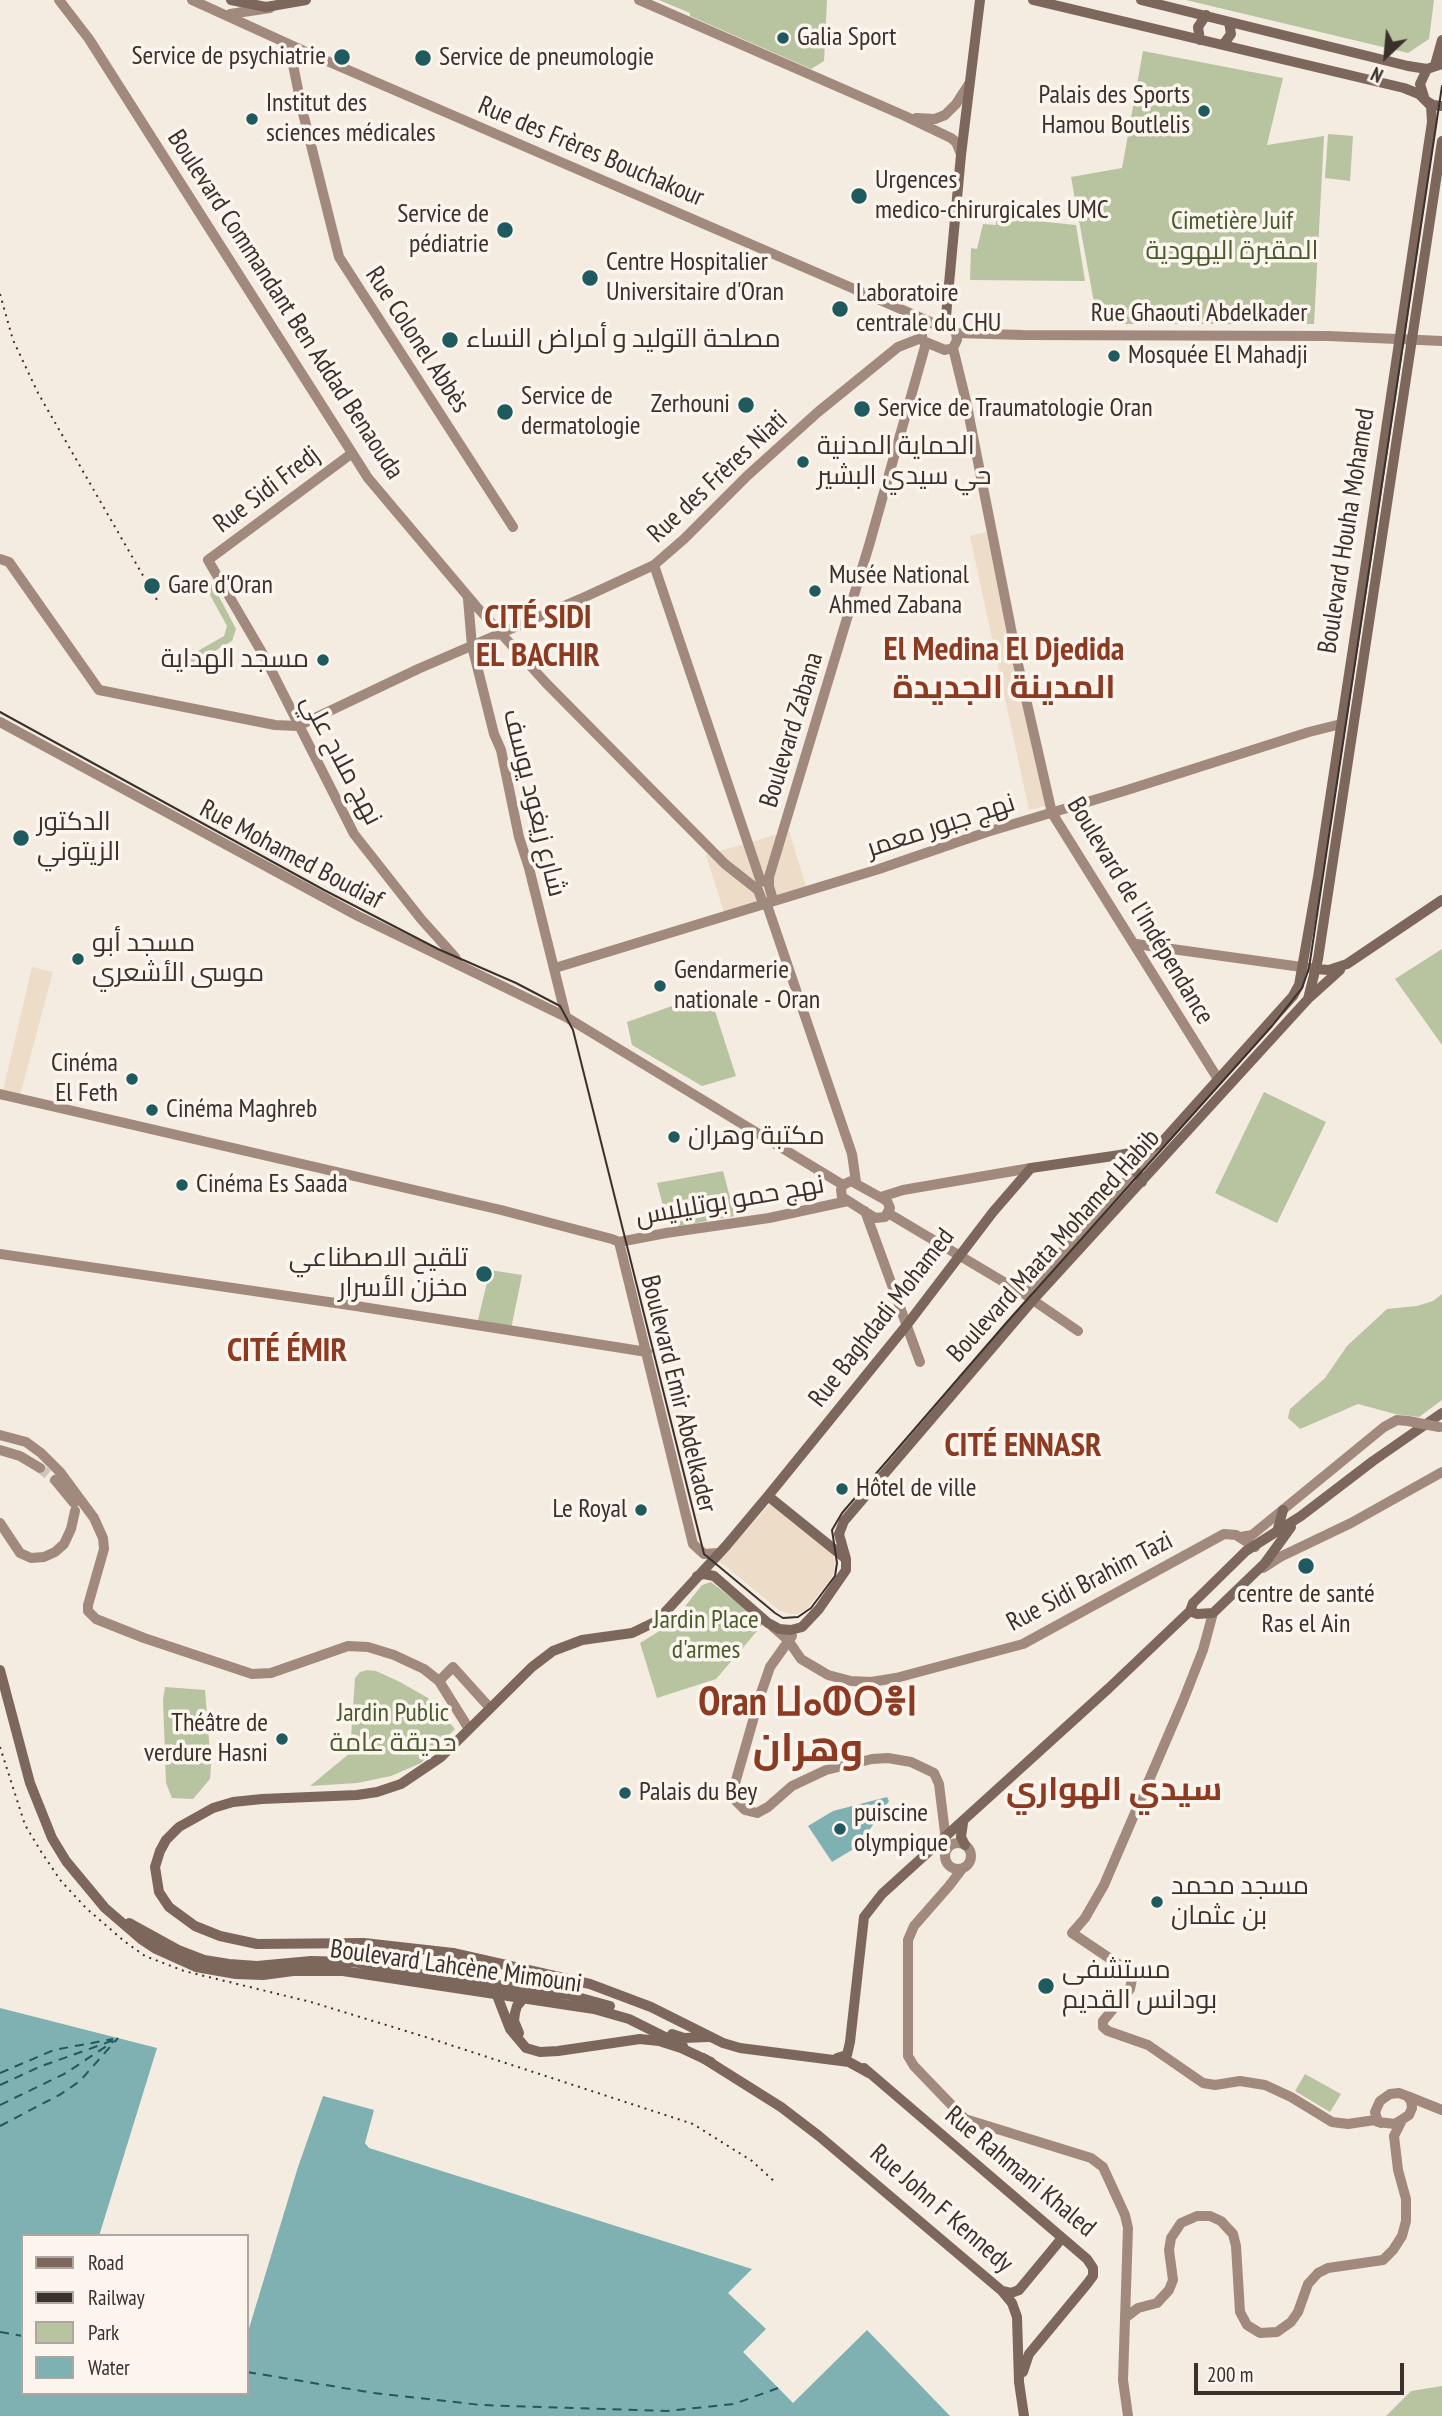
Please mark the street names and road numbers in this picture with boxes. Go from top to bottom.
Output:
street label: Rue des Frères Bouchakour [473,90,709,214]
street label: Boulevard Commandant Ben Addad Benaouda [160,125,410,485]
street label: Rue Colonel Abbès [358,261,476,419]
street label: Rue Ghaouti Abdelkader [1091,298,1307,330]
street label: Rue des Frères Niati [642,404,794,550]
street label: Boulevard Houha Mohamed [1312,406,1382,656]
street label: Rue Sidi Fredj [208,440,326,540]
street label: Boulevard Zabana [754,649,830,811]
street label: نهج ملاح علي [294,689,388,831]
street label: شارع زيغود يوسف [496,706,572,900]
street label: نهج جبور معمر [863,787,1019,865]
street label: Boulevard de l'Indépendance [1060,792,1220,1030]
street label: Rue Mohamed Boudiaf [194,794,388,916]
street label: Boulevard Maata Mohamed Habib [941,1123,1167,1369]
street label: نهج حمو بوتليليس [633,1169,827,1233]
street label: Rue Baghdadi Mohamed [803,1223,961,1413]
street label: Boulevard Emir Abdelkader [633,1272,723,1516]
street label: Rue Sidi Brahim Tazi [1002,1525,1178,1639]
street label: Boulevard Lahcène Mimouni [328,1934,584,2000]
street label: Rue Rahmani Khaled [938,2100,1102,2244]
street label: Rue John F Kennedy [863,2138,1019,2280]

